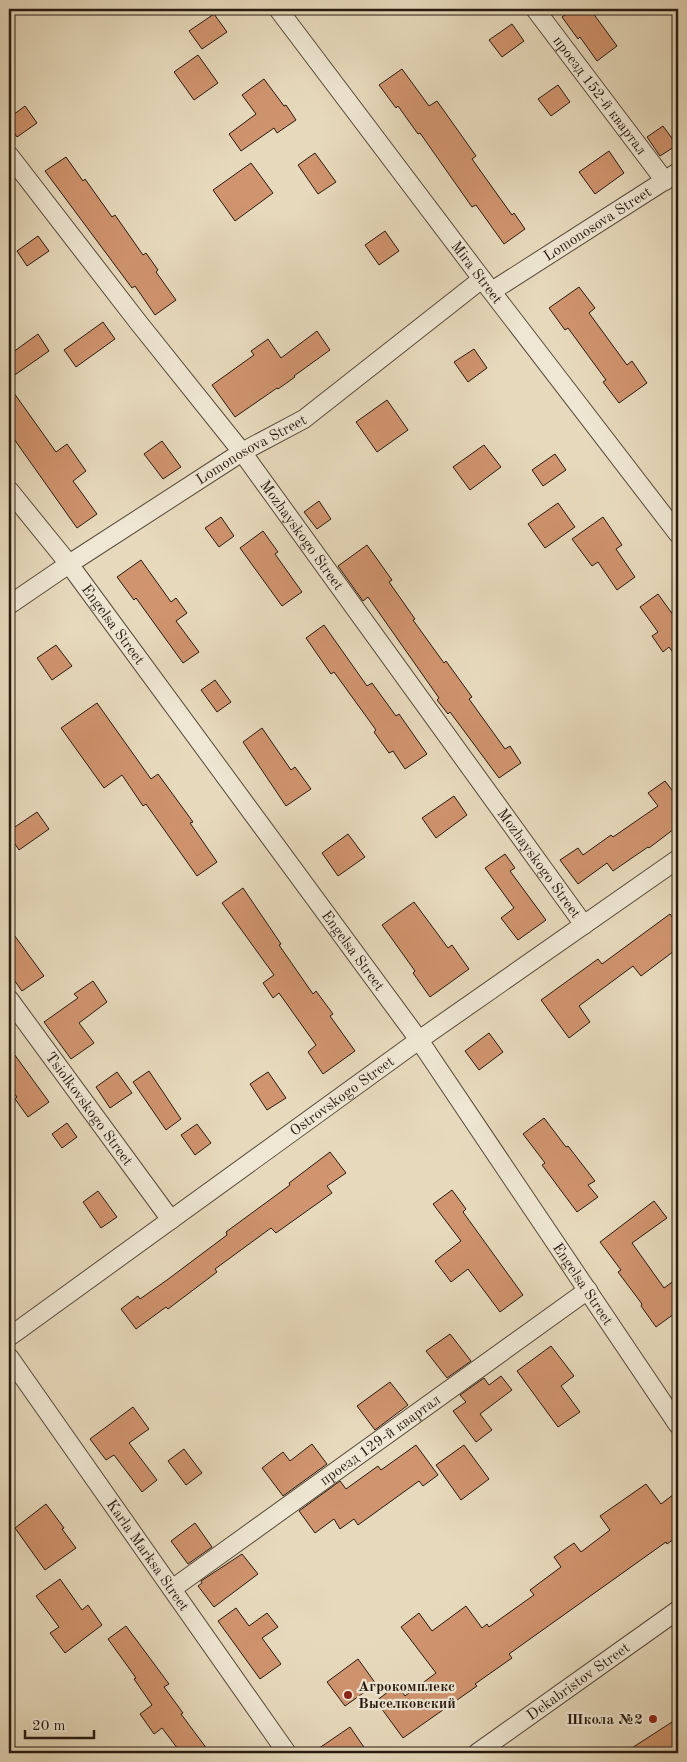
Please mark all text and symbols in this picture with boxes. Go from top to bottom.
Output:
street label: проезд 152-й квартал [549,34,648,158]
street label: Lomonosova Street [542,185,655,265]
street label: Mira Street [447,239,504,307]
street label: Lomonosova Street [194,413,309,488]
street label: Mozhayskogo Street [256,478,345,594]
street label: Engelsa Street [78,582,146,668]
street label: Mozhayskogo Street [494,807,583,922]
street label: Engelsa Street [318,908,386,994]
street label: Tsiolkovskogo Street [42,1050,135,1169]
street label: Ostrovskogo Street [288,1054,398,1140]
street label: Engelsa Street [549,1241,615,1329]
street label: проезд 129-й квартал [318,1393,444,1489]
street label: Karla Marksa Street [103,1497,191,1614]
street label: Dekabristov Street [525,1641,633,1724]
place label: Агрокомплекс Выселковский [358,1680,456,1712]
marker: Агрокомплекс Выселковский [342,1689,354,1701]
scale bar [25,1707,94,1739]
place label: Школа №2 [567,1713,643,1728]
marker: Школа №2 [647,1713,659,1725]
text: 20 m [32,1719,66,1734]

